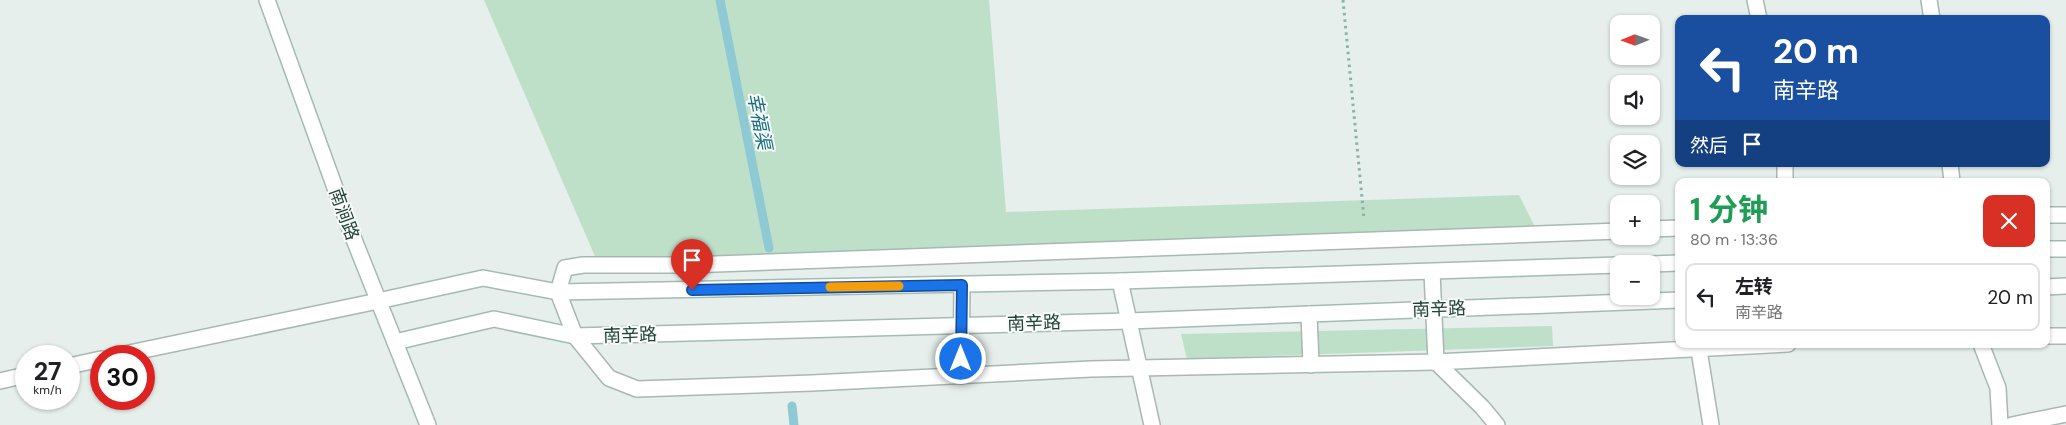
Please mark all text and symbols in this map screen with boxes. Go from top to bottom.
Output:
north arrow [1610,15,1660,65]
map controls [1610,15,1660,305]
text: 20 m [1773,28,1859,74]
icon: left [1690,35,1755,100]
button: sound [1610,75,1660,125]
text: 南辛路 [1773,76,1839,105]
water label: 幸福渠 [742,91,778,154]
icon: arrive [1738,130,1766,158]
text: 然后 [1690,133,1728,158]
button: layers [1610,135,1660,185]
street label: 南涧路 [323,185,365,243]
text: 1 分钟 [1690,190,1768,229]
button: + [1610,195,1660,245]
button: close [1983,195,2035,247]
text: 80 m · 13:36 [1690,229,1778,250]
pin [671,239,713,290]
icon: arrive [678,246,706,274]
button: − [1610,255,1660,305]
text: 左转 [1735,274,1773,299]
icon: left [1692,283,1720,311]
text: 20 m [1987,285,2033,310]
street label: 南辛路 [1412,296,1466,322]
text: 南辛路 [1735,302,1783,323]
street label: 南辛路 [1007,310,1061,336]
street label: 南辛路 [603,322,657,348]
position arrow [934,332,986,384]
speed limit sign: 30 [90,345,155,410]
text: 27 [34,355,61,388]
text: km/h [33,382,62,398]

